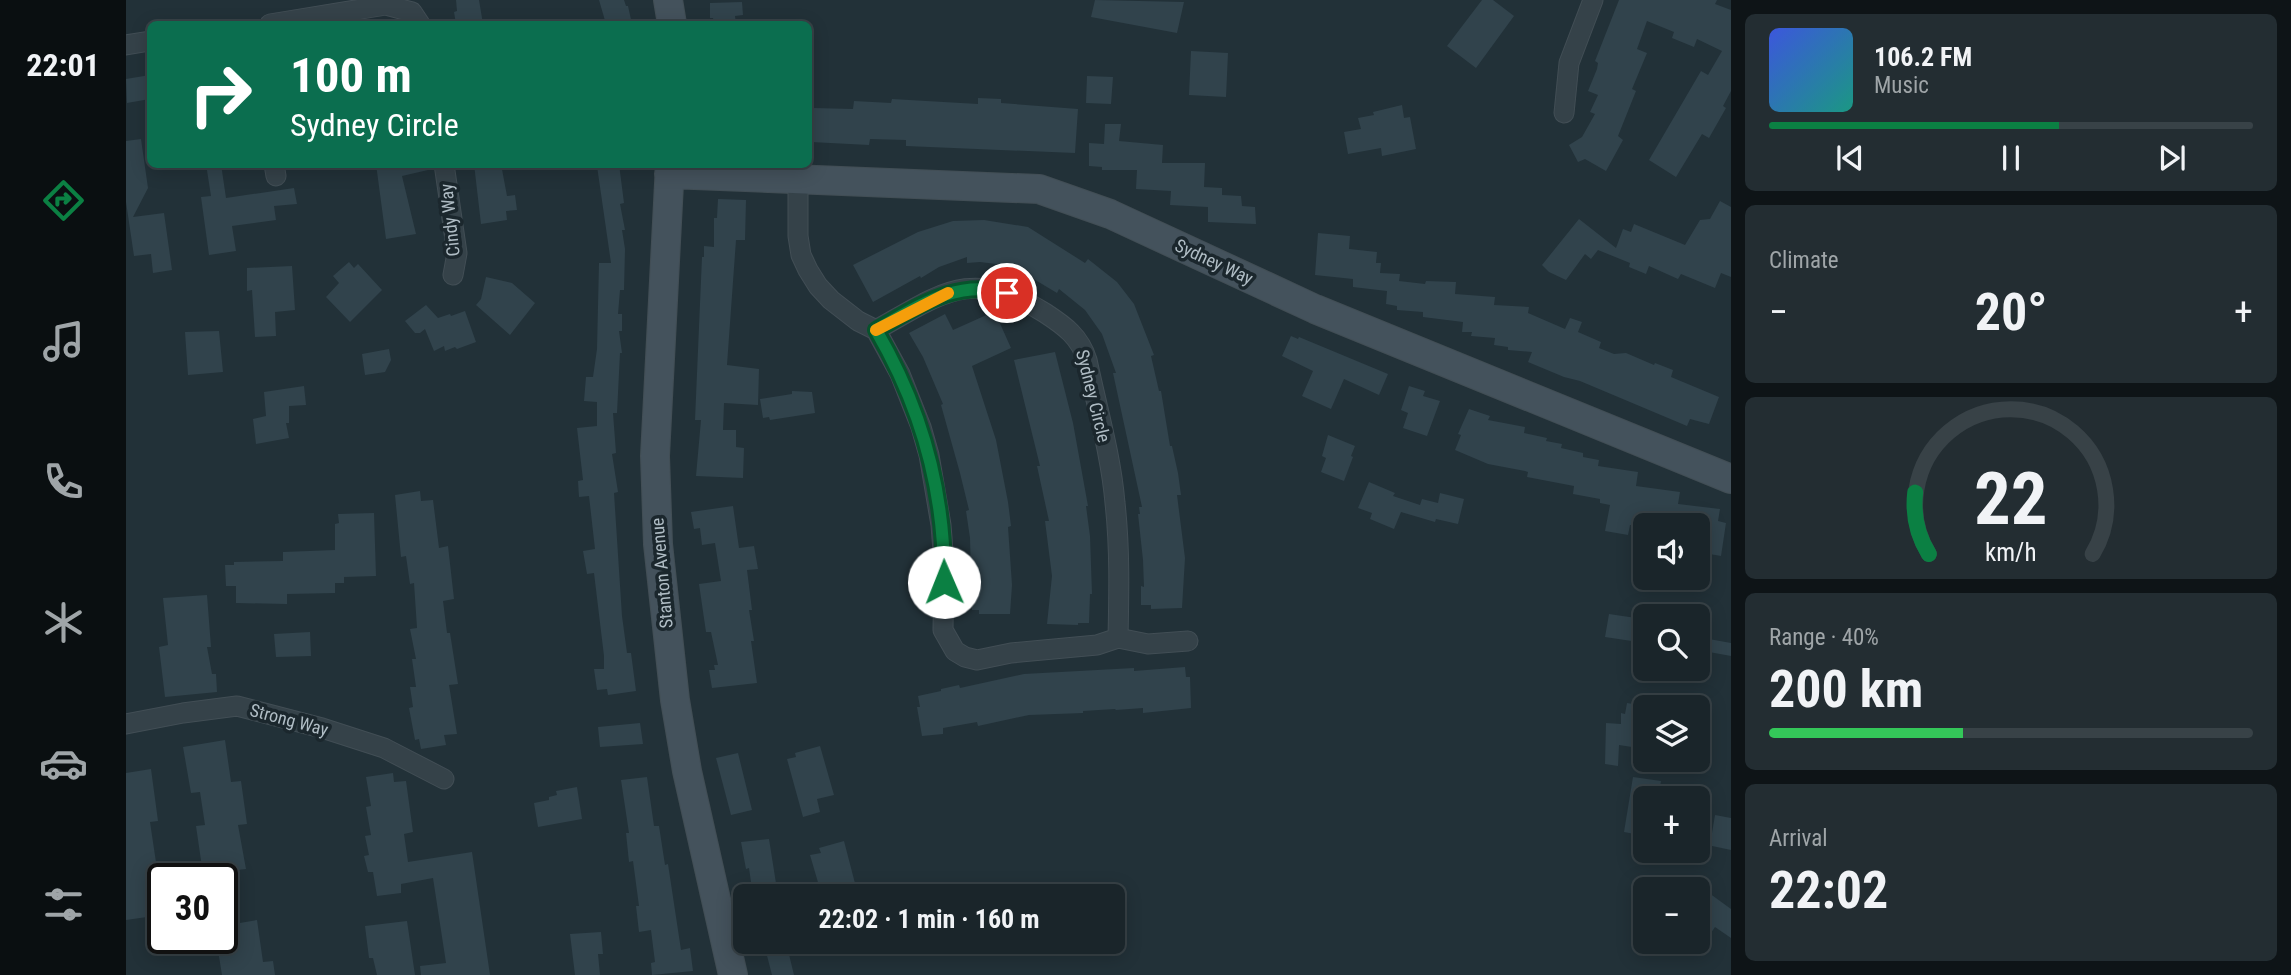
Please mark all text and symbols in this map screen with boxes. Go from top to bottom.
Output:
text: 106.2 FM [1874,42,1972,72]
text: 22:01 [26,46,100,84]
text: 100 m [290,47,412,104]
icon: right [175,49,266,140]
text: Music [1874,72,1929,99]
text: Sydney Circle [290,106,459,144]
icon: previous [1831,139,1869,177]
icon: pause [1992,139,2030,177]
icon: next [2153,139,2191,177]
icon: directions [39,176,88,225]
street label: Cindy Way [435,182,464,257]
street label: Sydney Way [1172,234,1257,289]
text: Climate [1769,247,1839,274]
pin [977,263,1037,323]
icon: arrive [988,274,1026,312]
text: 20° [1975,282,2047,343]
text: − [1769,290,1788,334]
text: + [2234,290,2253,334]
icon: music [39,317,88,366]
street label: Sydney Circle [1072,347,1115,444]
text: 22 [1974,456,2048,542]
icon: phone [39,457,88,506]
map controls [1633,513,1710,954]
button: sound [1633,513,1710,590]
street label: Stanton Avenue [646,517,677,629]
text: km/h [1985,537,2037,566]
position arrow [907,545,981,619]
icon: climate [39,598,88,647]
button: search [1633,604,1710,681]
text: Range · 40% [1769,624,1879,651]
text: 200 km [1769,659,1923,720]
button: layers [1633,695,1710,772]
street label: Strong Way [248,699,331,740]
icon: car [39,739,88,788]
button: + [1633,786,1710,863]
text: Arrival [1769,825,1828,852]
text: 22:02 [1769,860,1888,921]
speed limit sign: 30 [147,863,238,954]
button: − [1633,877,1710,954]
icon: filters [39,880,88,929]
text: 22:02 · 1 min · 160 m [819,904,1039,934]

